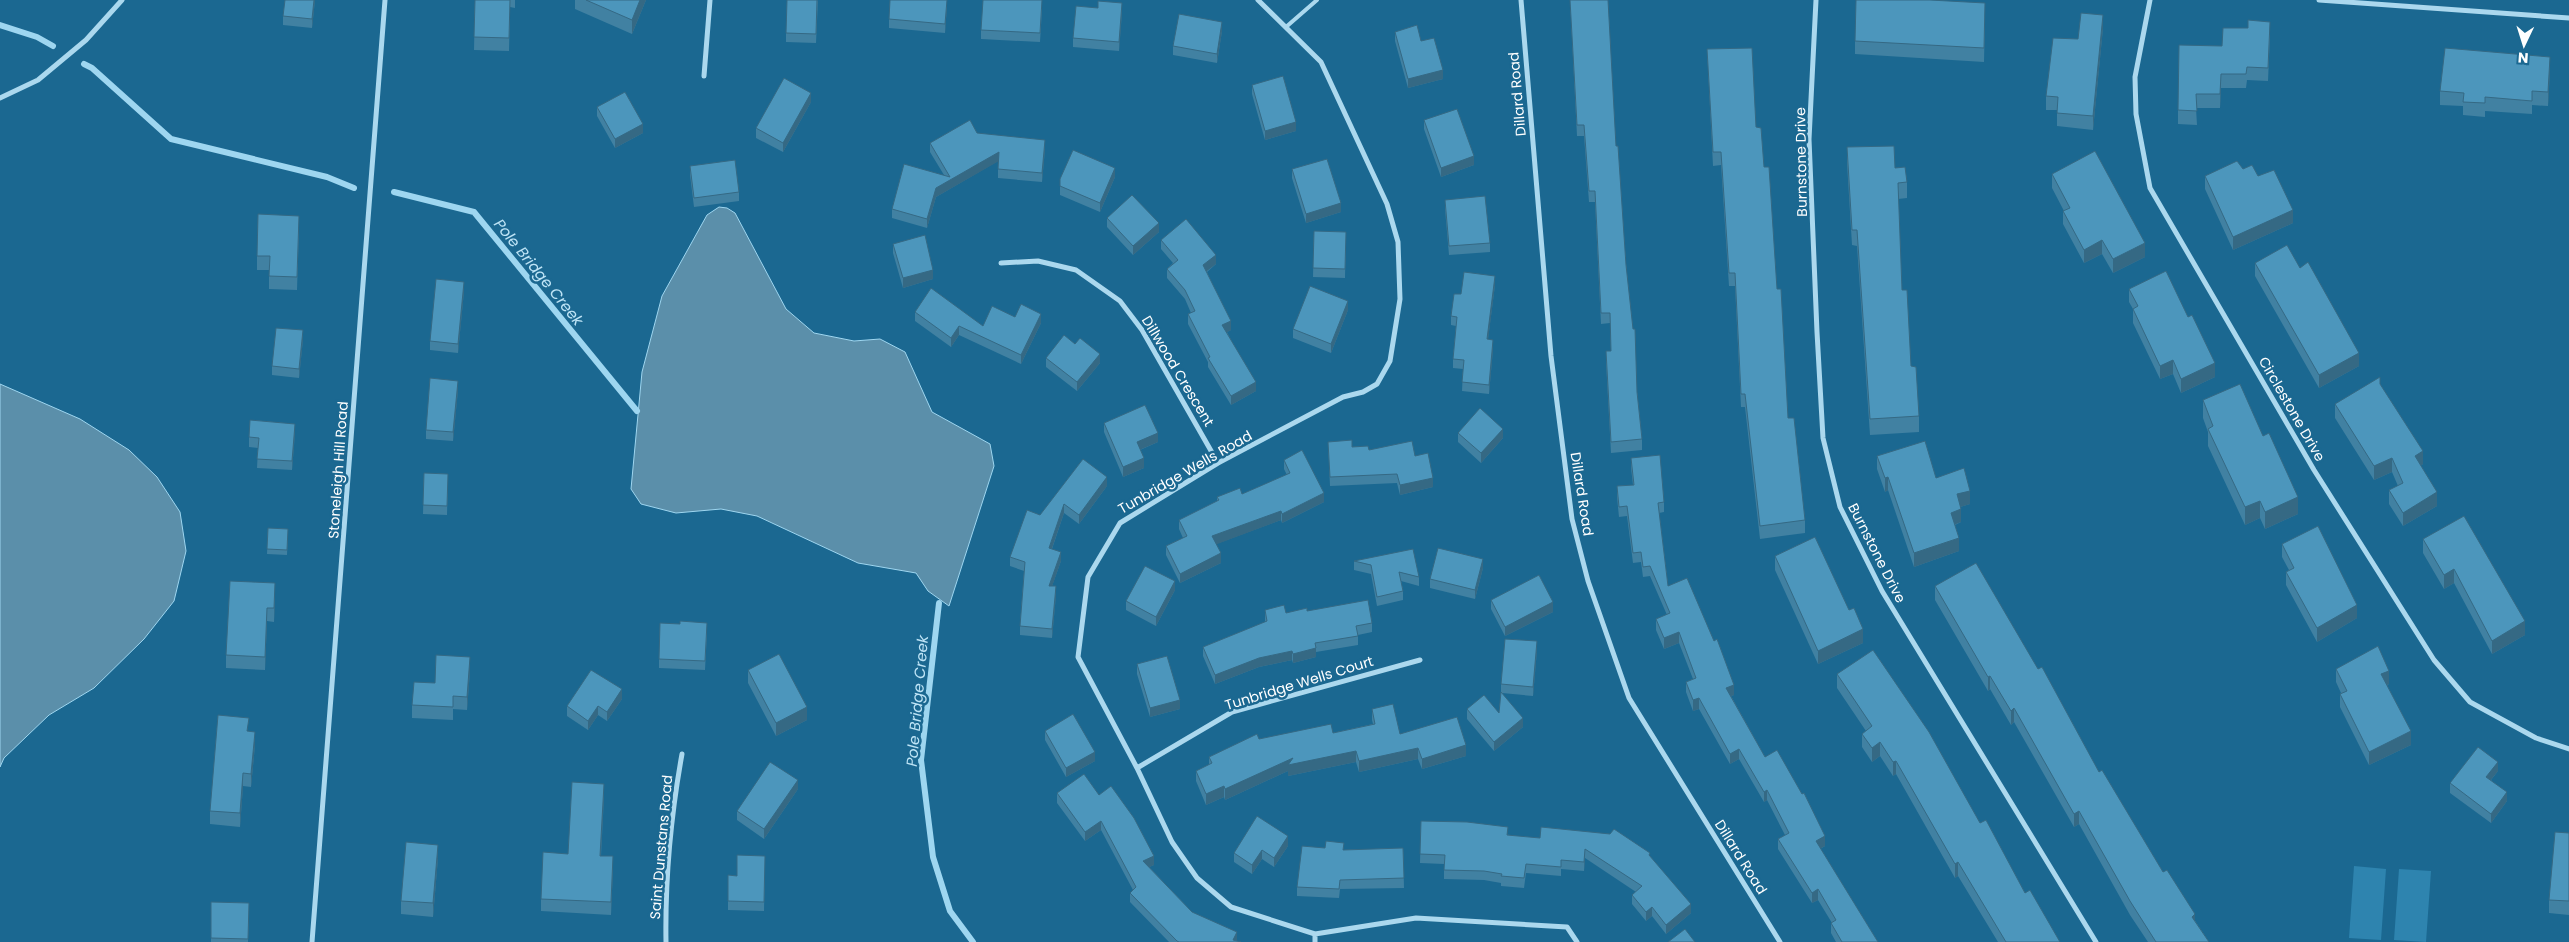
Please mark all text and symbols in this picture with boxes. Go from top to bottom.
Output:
north arrow [2499,20,2549,70]
text: N [2517,48,2529,68]
street label: Dillard Road [1503,51,1531,137]
street label: Burnstone Drive [1790,107,1812,217]
water label: Pole Bridge Creek [489,214,589,331]
street label: Dillwood Crescent [1137,312,1219,430]
street label: Circlestone Drive [2254,353,2330,465]
street label: Stoneleigh Hill Road [323,401,353,539]
street label: Tunbridge Wells Road [1114,425,1256,519]
street label: Dillard Road [1566,451,1598,537]
street label: Burnstone Drive [1843,500,1911,607]
water label: Pole Bridge Creek [901,633,933,768]
street label: Tunbridge Wells Court [1222,651,1376,715]
street label: Saint Dunstans Road [645,774,677,920]
street label: Dillard Road [1710,816,1772,898]

